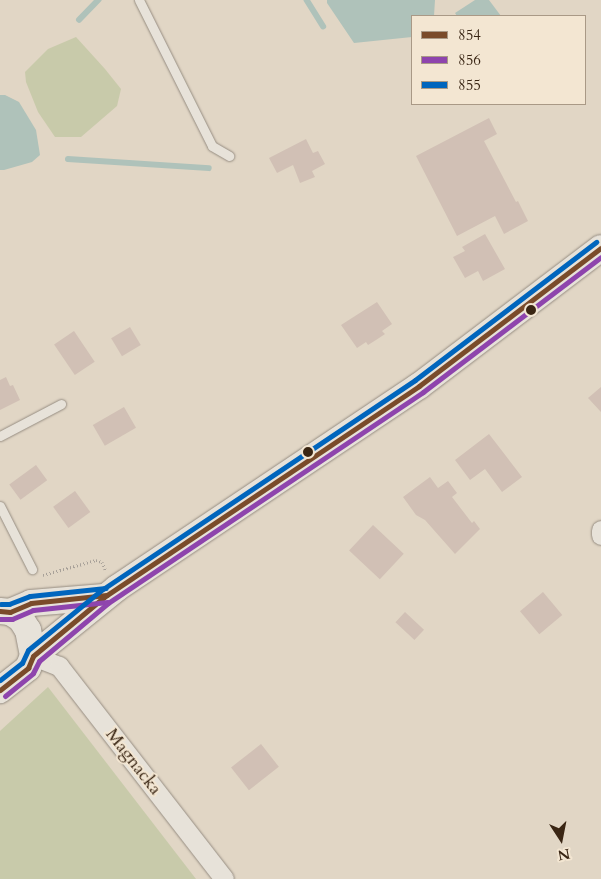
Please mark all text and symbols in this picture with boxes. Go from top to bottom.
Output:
legend [411,15,586,105]
text: 854 [458,25,481,45]
text: 856 [458,50,481,70]
text: 855 [458,75,481,95]
unlabelled marker [526,305,536,315]
unlabelled marker [303,447,313,457]
street label: Magnacka [100,724,166,800]
north arrow [536,814,586,864]
text: N [556,844,572,865]

